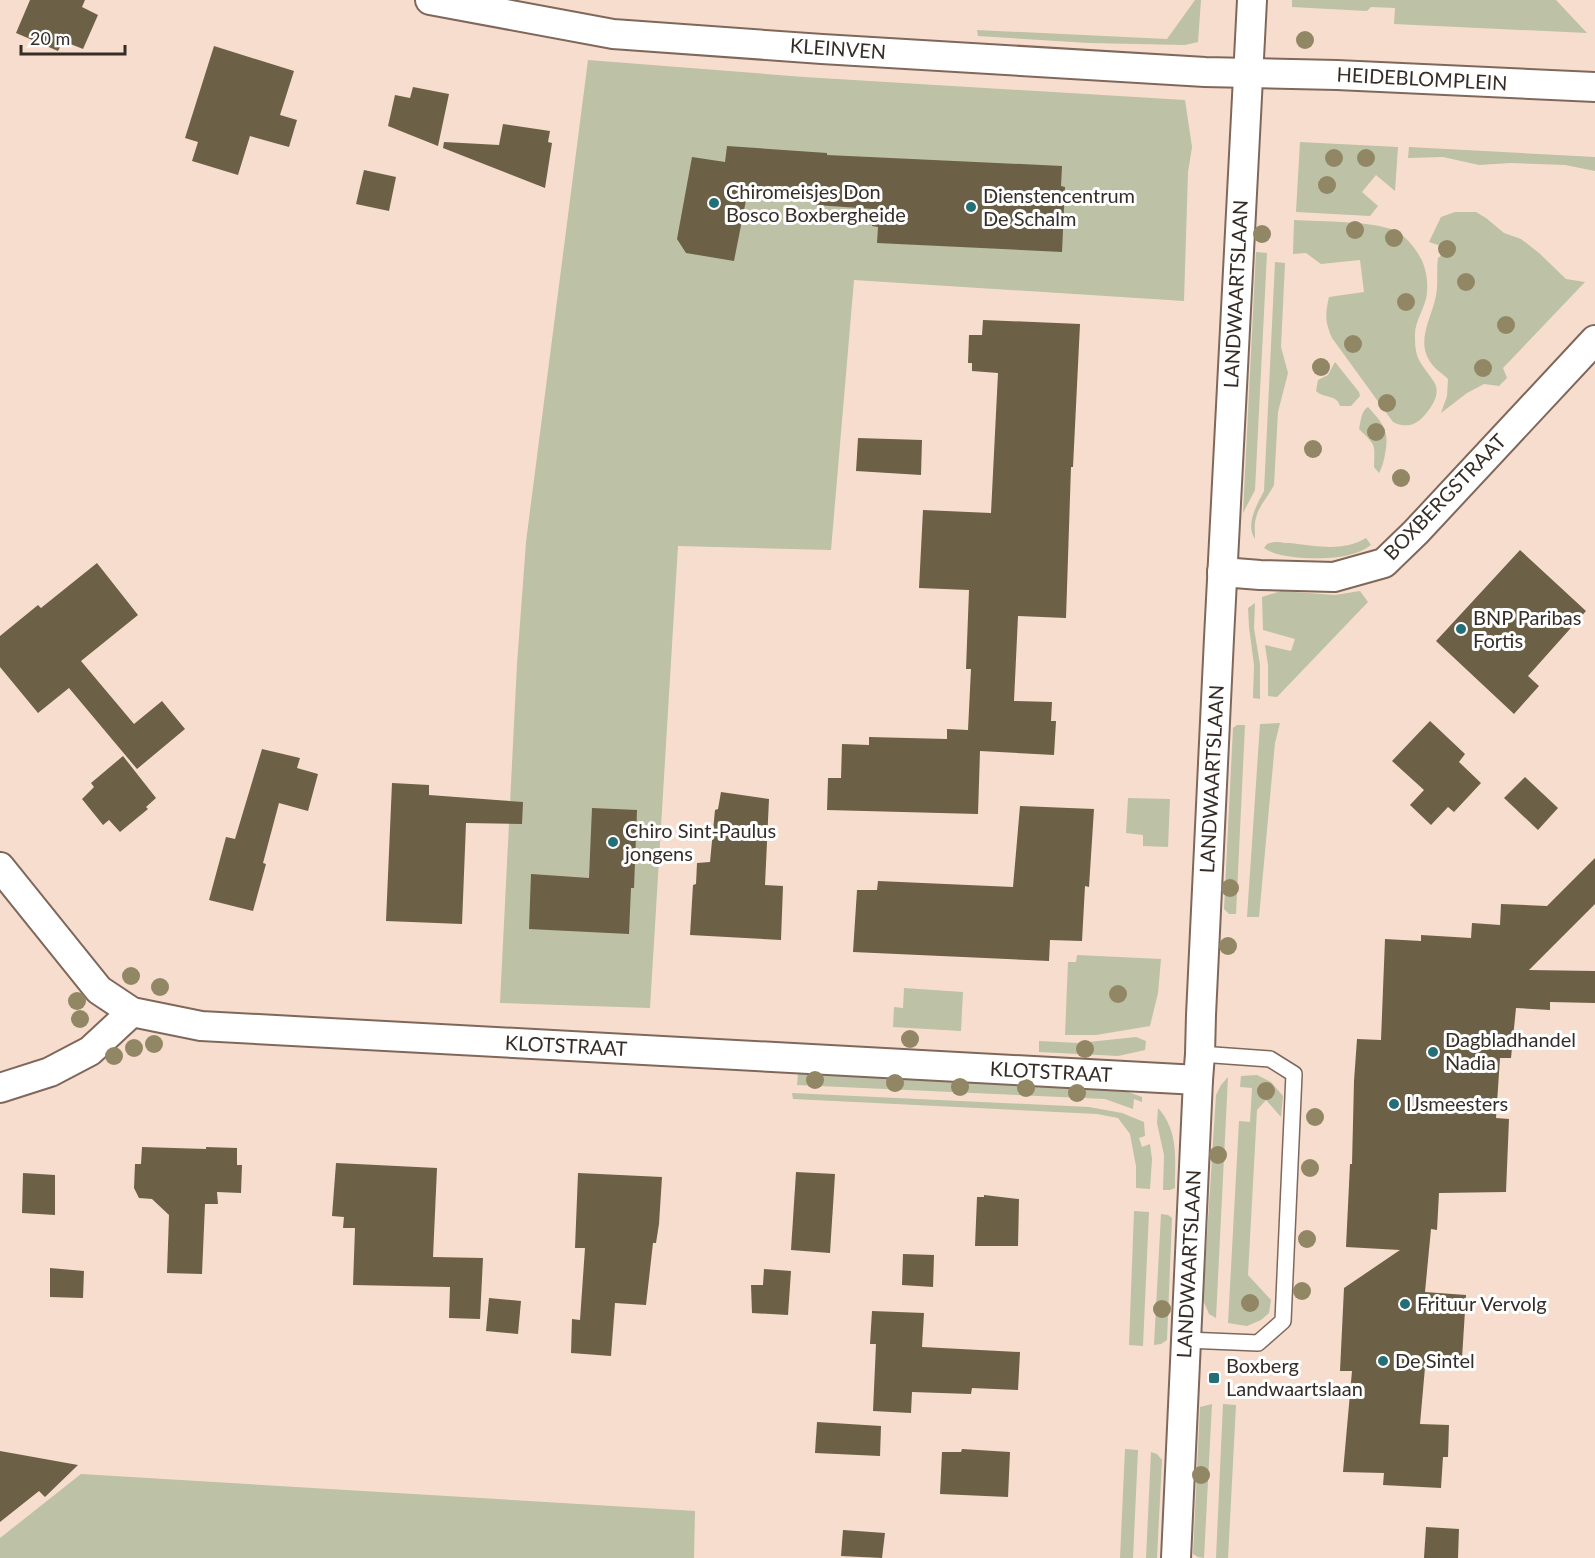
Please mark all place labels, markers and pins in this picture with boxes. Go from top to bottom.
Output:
place label: Chiromeisjes Don Bosco Boxbergheide [726,179,906,226]
place label: Dienstencentrum De Schalm [983,183,1135,230]
marker: Chiromeisjes Don Bosco Boxbergheide [707,196,721,210]
marker: Dienstencentrum De Schalm [964,200,978,214]
place label: BNP Paribas Fortis [1473,605,1581,652]
marker: BNP Paribas Fortis [1454,622,1468,636]
place label: Chiro Sint-Paulus jongens [624,818,776,865]
marker: Chiro Sint-Paulus jongens [606,835,620,849]
place label: Dagbladhandel Nadia [1445,1027,1576,1074]
marker: Dagbladhandel Nadia [1426,1045,1440,1059]
place label: IJsmeesters [1406,1091,1508,1115]
marker: IJsmeesters [1387,1097,1401,1111]
place label: Frituur Vervolg [1417,1291,1547,1315]
marker: Frituur Vervolg [1398,1297,1412,1311]
place label: De Sintel [1395,1348,1475,1372]
place label: Boxberg Landwaartslaan [1226,1353,1363,1400]
marker: De Sintel [1376,1354,1390,1368]
marker: Boxberg Landwaartslaan [1207,1371,1221,1385]

